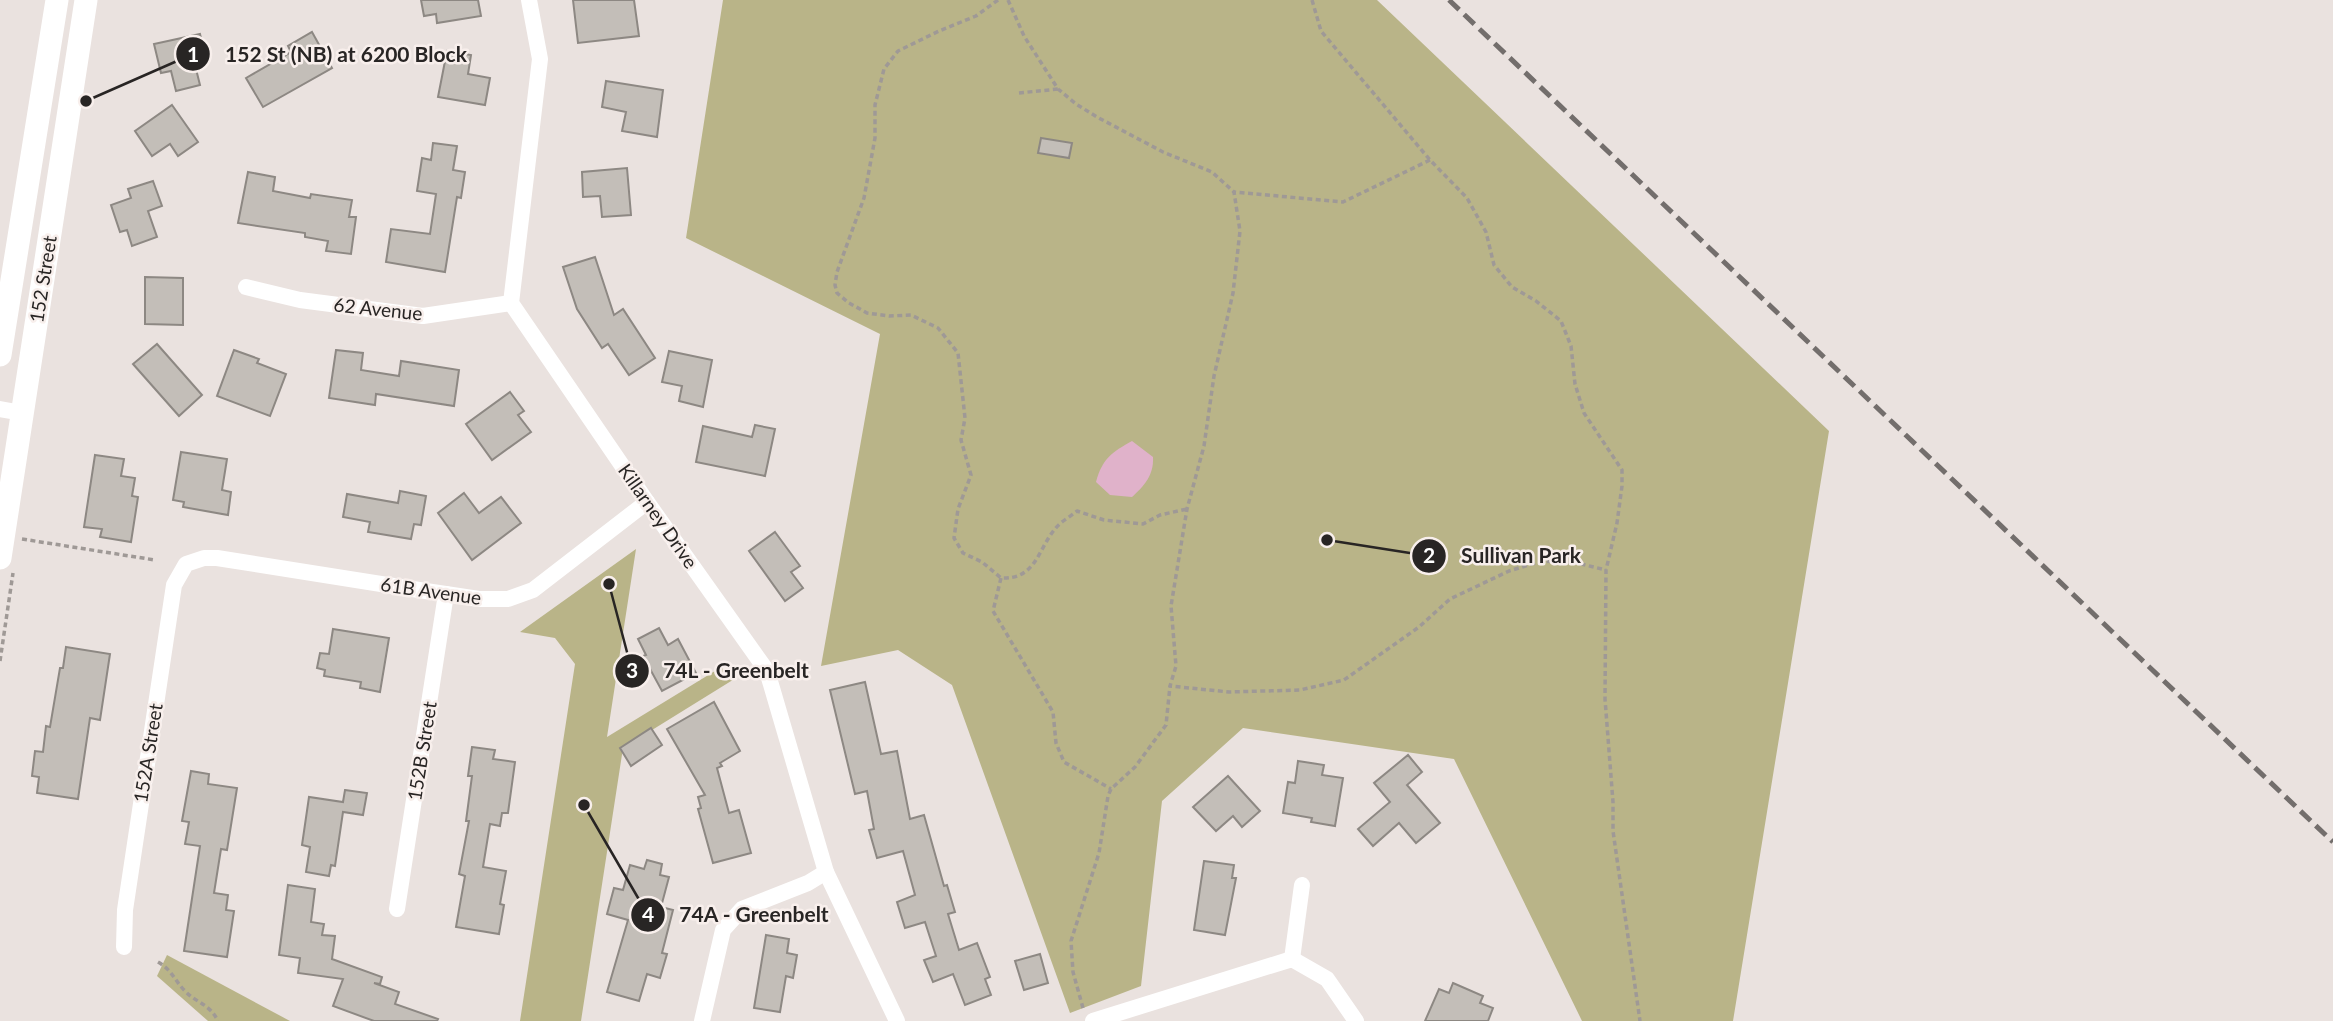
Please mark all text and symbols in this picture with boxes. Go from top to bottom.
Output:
callout: 152 St (NB) at 6200 Block [176,33,480,75]
text: 1 [187,41,199,66]
text: 152 St (NB) at 6200 Block [225,41,468,66]
street label: 152 Street [24,234,61,324]
street label: 62 Avenue [333,292,424,325]
street label: Killarney Drive [614,459,703,572]
callout: Sullivan Park [1412,535,1594,577]
text: 2 [1423,542,1435,567]
text: Sullivan Park [1461,542,1582,567]
street label: 61B Avenue [379,572,483,609]
callout: 74L - Greenbelt [614,650,824,692]
text: 3 [626,657,638,682]
text: 74L - Greenbelt [663,657,809,682]
street label: 152B Street [402,699,441,802]
street label: 152A Street [128,701,167,804]
callout: 74A - Greenbelt [630,894,843,936]
text: 4 [642,901,654,926]
text: 74A - Greenbelt [679,901,829,926]

